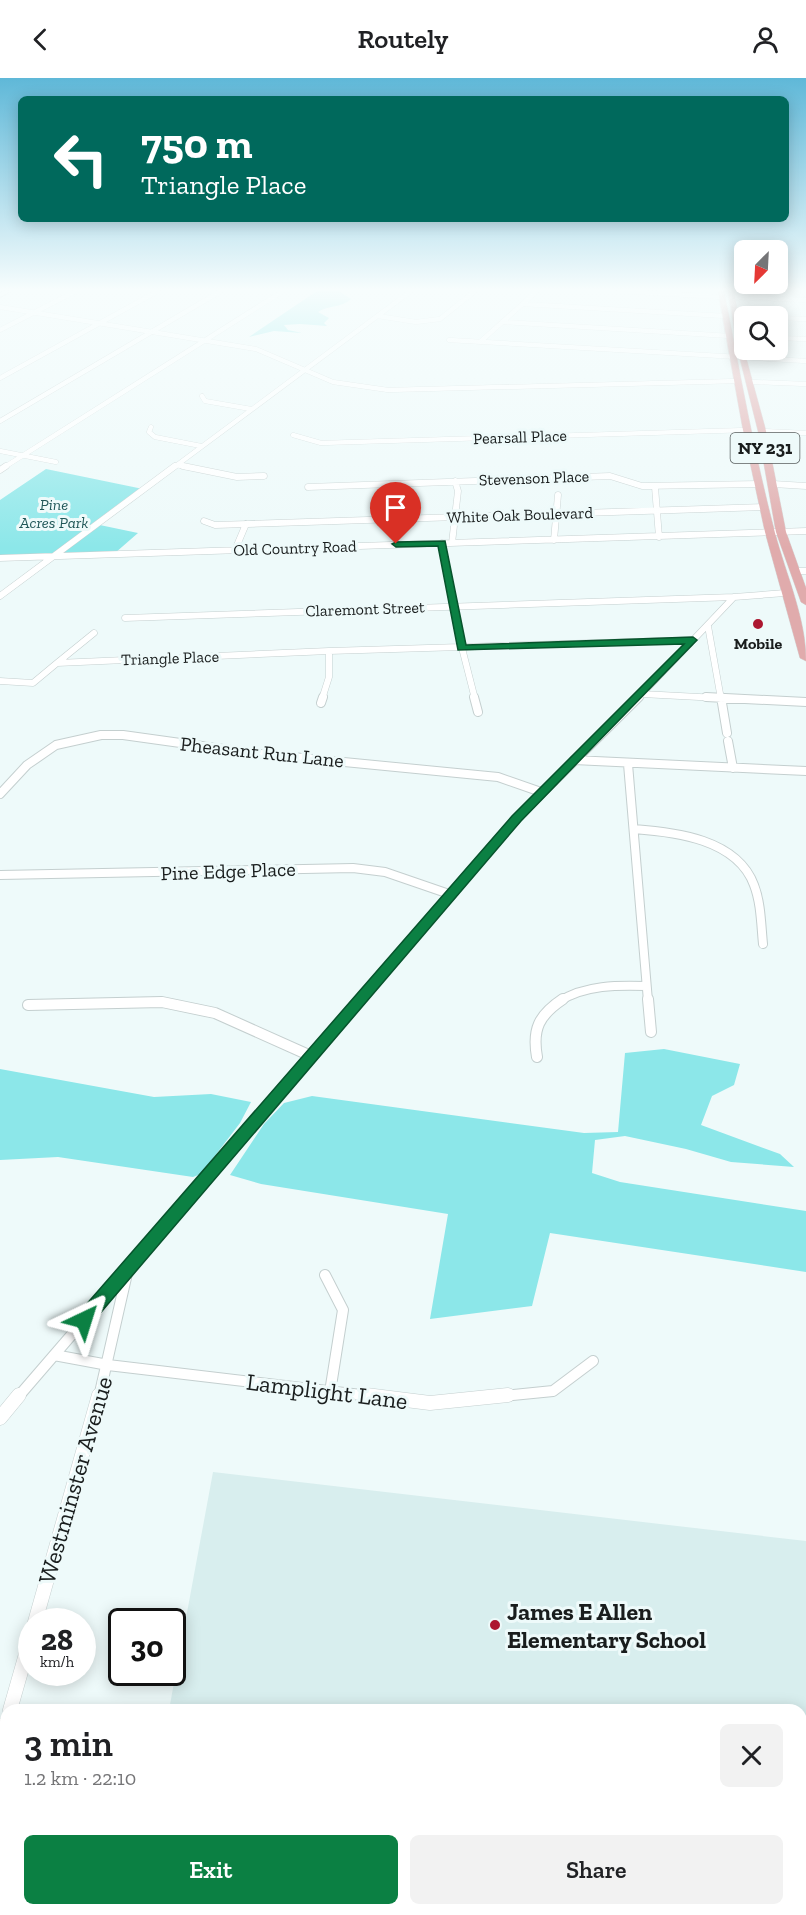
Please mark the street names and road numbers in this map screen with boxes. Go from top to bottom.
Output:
street label: Pearsall Place [473,426,567,448]
road number: NY 231 [730,433,800,463]
street label: Stevenson Place [479,467,589,489]
street label: White Oak Boulevard [446,503,594,527]
street label: Old Country Road [233,536,357,560]
street label: Claremont Street [305,597,425,621]
street label: Triangle Place [121,647,219,669]
street label: Pheasant Run Lane [179,731,345,773]
street label: Pine Edge Place [160,857,296,885]
street label: Lamplight Lane [245,1367,409,1415]
street label: Westminster Avenue [32,1373,118,1587]

